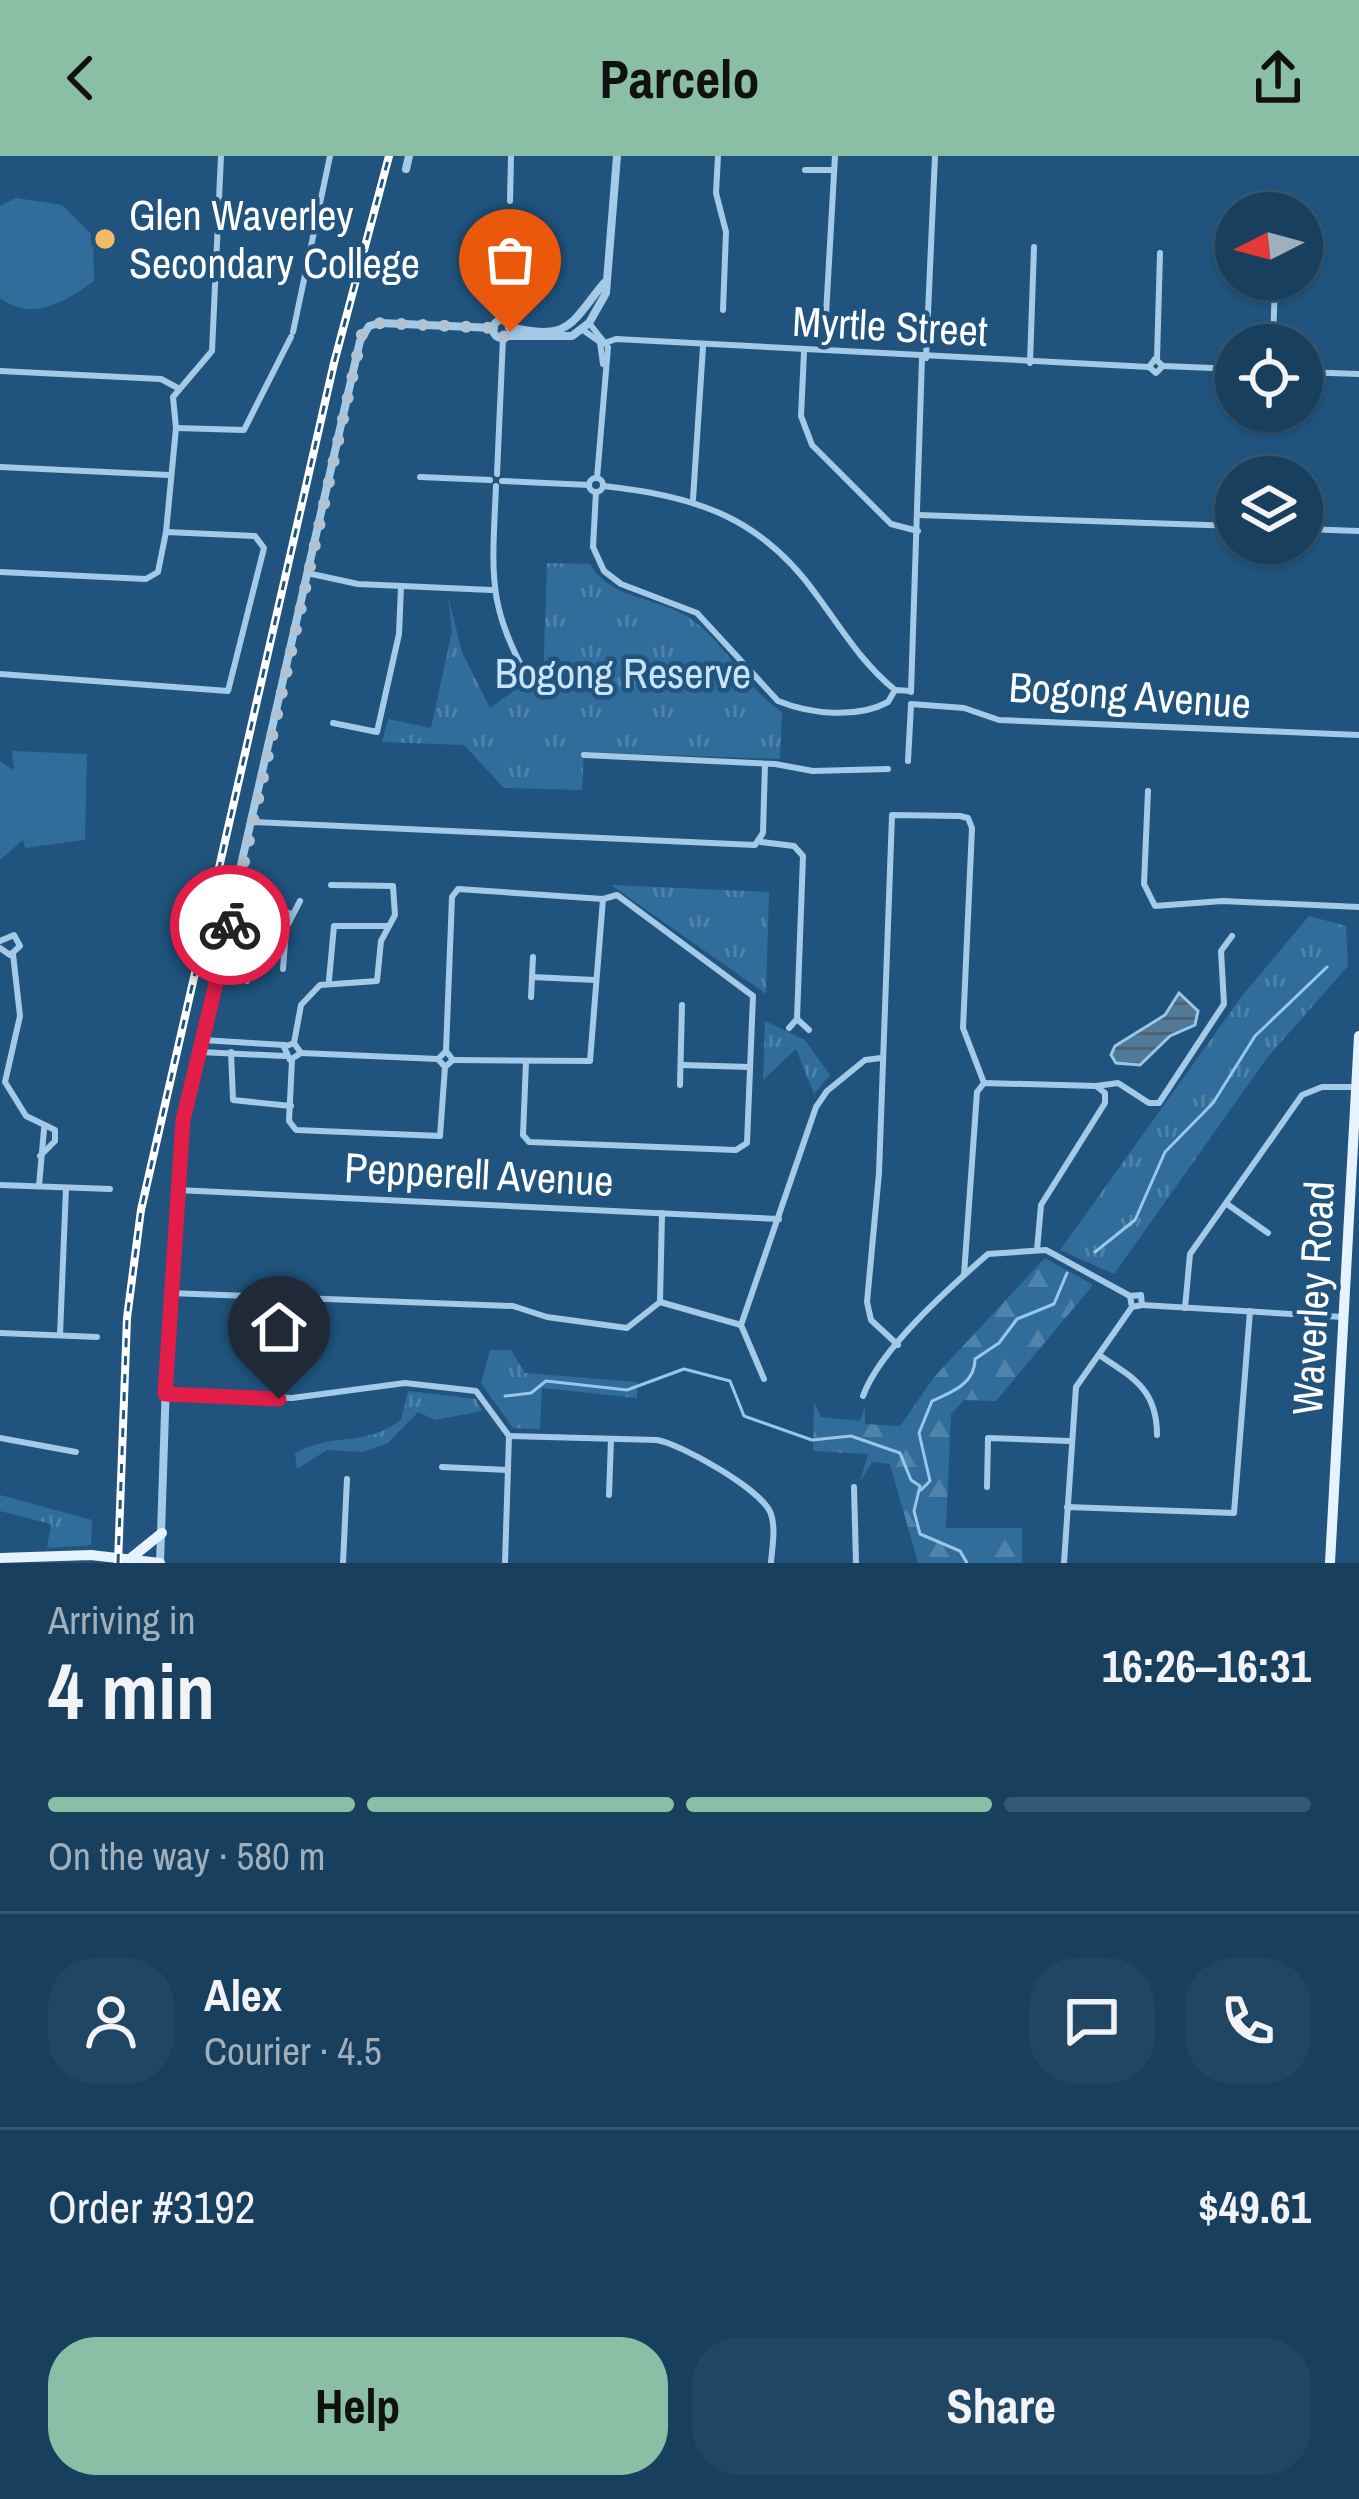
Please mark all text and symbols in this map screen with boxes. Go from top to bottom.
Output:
text: Parcelo [599,42,760,115]
icon: back [48,45,114,111]
icon: share [1245,45,1311,111]
place label: Glen Waverley Secondary College [129,187,420,291]
north arrow [1215,192,1323,300]
map controls [1215,192,1323,564]
pin [459,209,561,332]
marker: Glen Waverley Secondary College [92,226,118,252]
icon: bag [477,227,543,293]
street label: Myrtle Street [791,293,989,359]
button: locate [1215,324,1323,432]
button: layers [1215,456,1323,564]
park label: Bogong Reserve [495,645,751,701]
street label: Bogong Avenue [1007,659,1253,731]
courier [170,865,290,985]
icon: bike [197,892,263,958]
street label: Pepperell Avenue [343,1139,615,1209]
street label: Waverley Road [1279,1180,1347,1416]
pin [228,1276,330,1399]
icon: home [246,1294,312,1360]
text: Arriving in [48,1594,196,1646]
text: 16:26–16:31 [1102,1635,1311,1696]
text: 4 min [48,1638,215,1743]
text: On the way · 580 m [48,1830,325,1882]
button: person [48,1958,174,2084]
button: chat [1029,1958,1155,2084]
button: phone [1185,1958,1311,2084]
text: Alex [204,1964,282,2025]
text: Courier · 4.5 [204,2025,382,2077]
text: Order #3192 [48,2176,255,2237]
text: $49.61 [1198,2176,1311,2237]
button: Help [48,2337,668,2475]
button: Share [692,2337,1311,2475]

